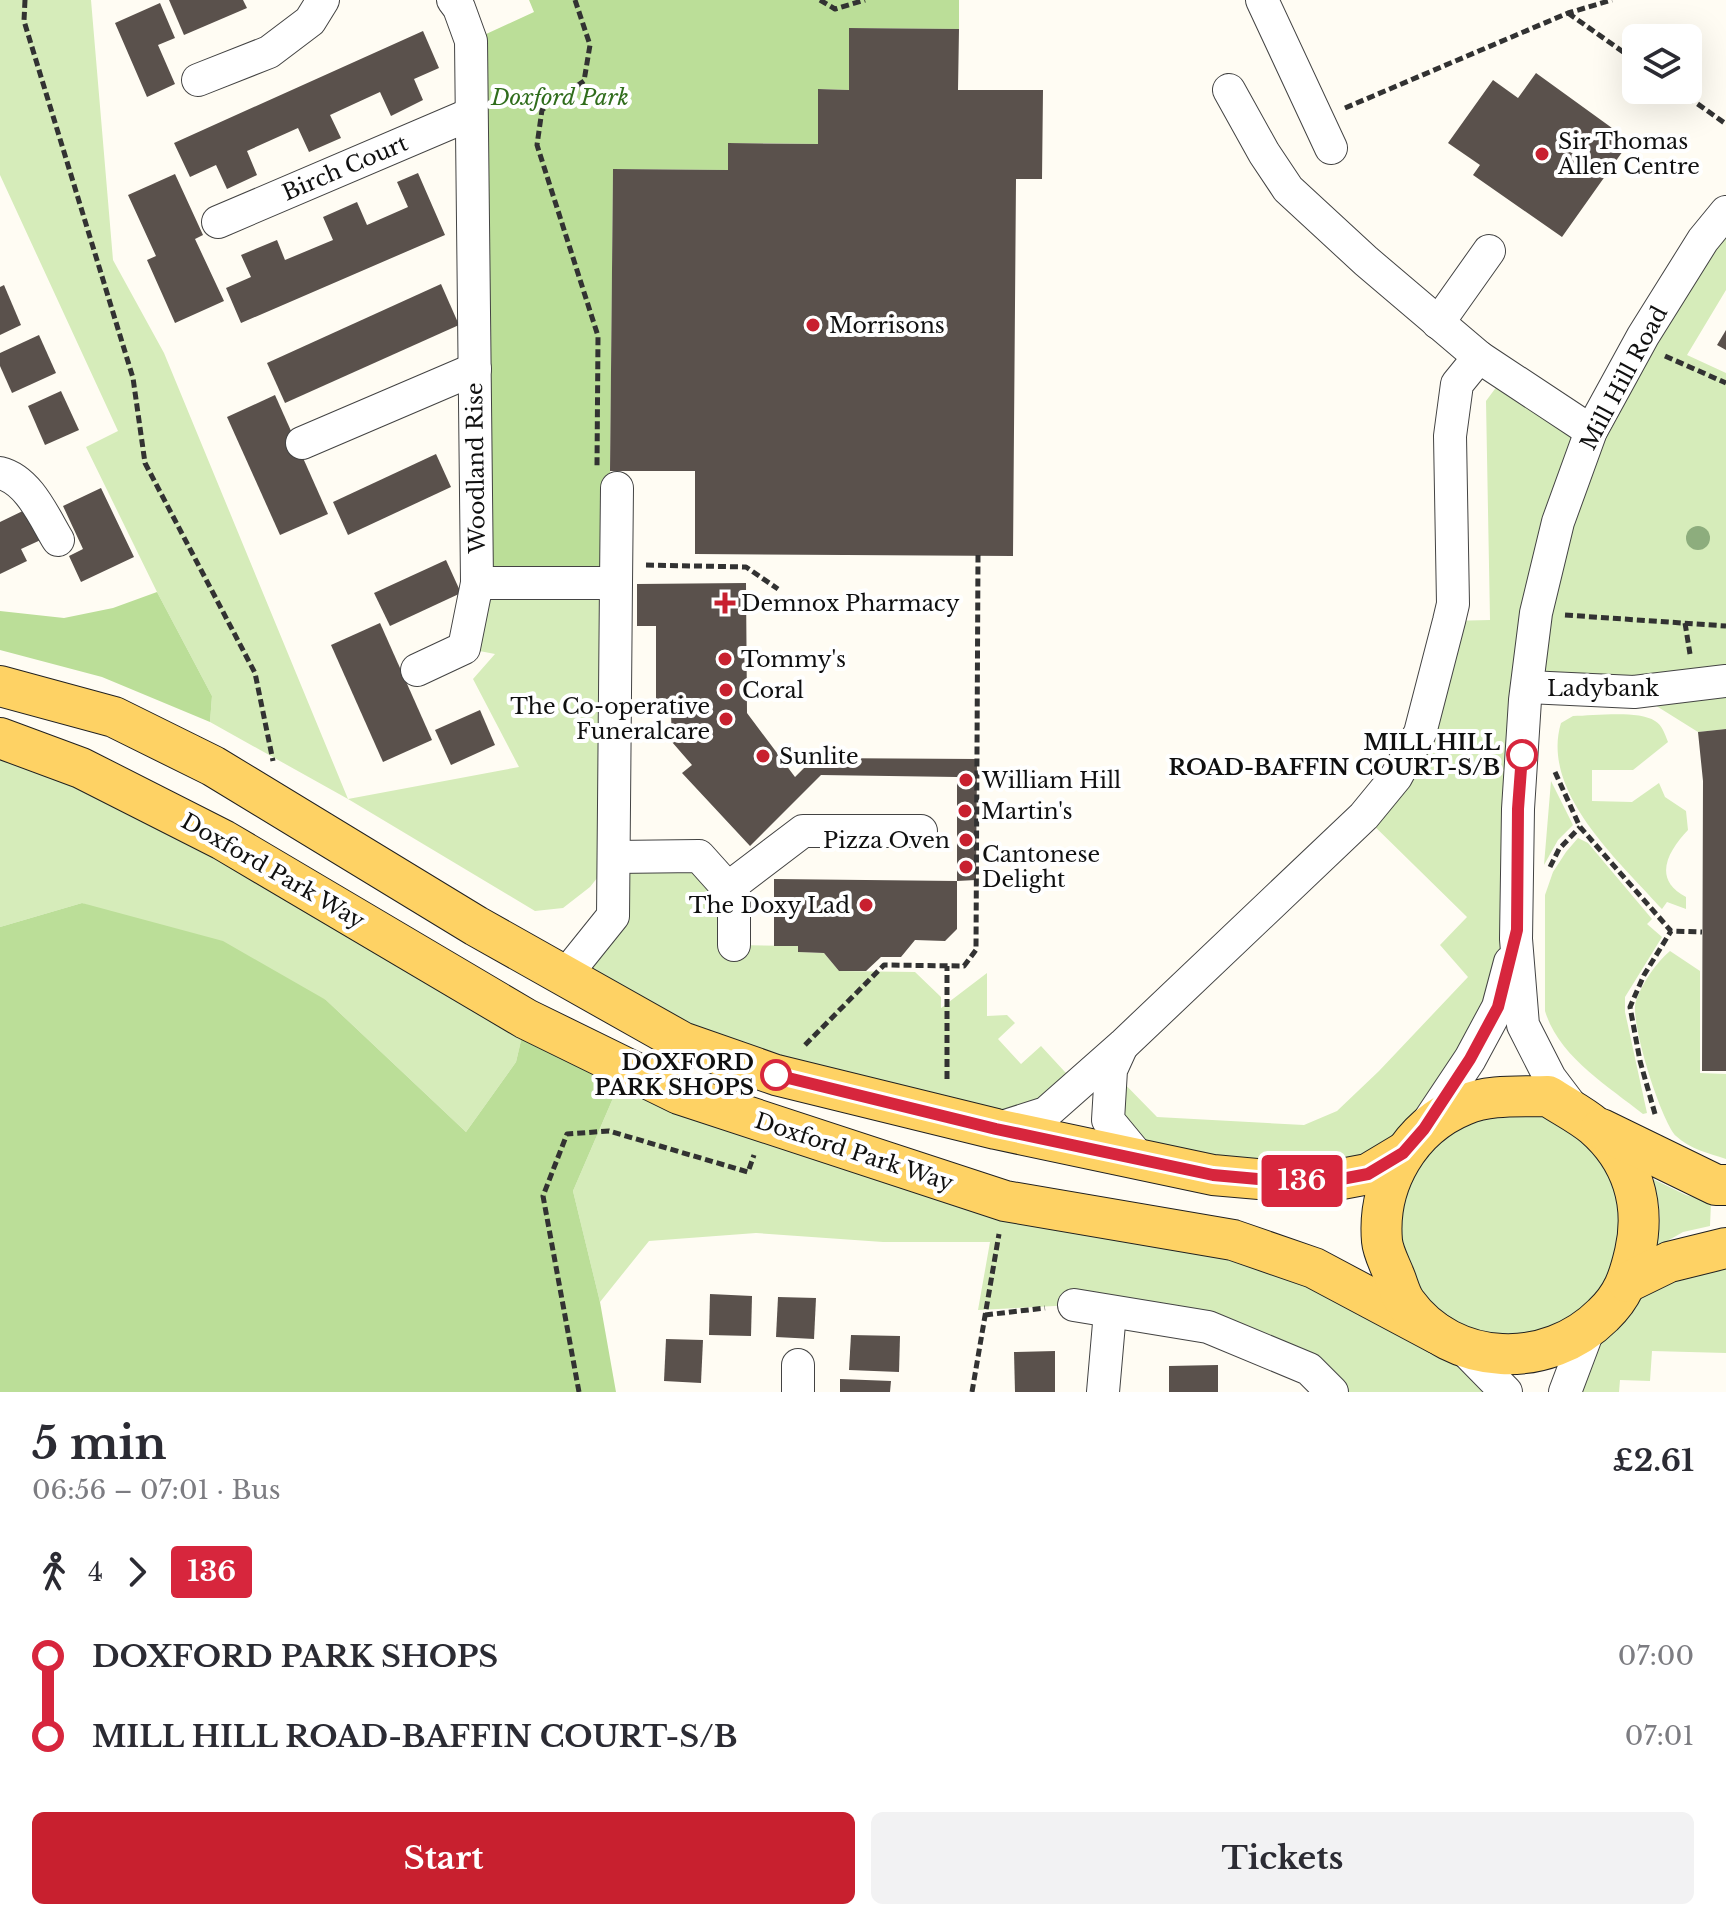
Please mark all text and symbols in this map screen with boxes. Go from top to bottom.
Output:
map controls [1622,24,1702,104]
button: layers [1622,24,1702,104]
park label: Doxford Park [490,84,629,111]
place label: Sir Thomas Allen Centre [1557,128,1700,180]
street label: Birch Court [278,129,412,206]
marker: Sir Thomas Allen Centre [1533,145,1551,163]
street label: Mill Hill Road [1575,301,1673,455]
place label: Morrisons [829,312,945,339]
marker: Morrisons [804,316,822,334]
street label: Woodland Rise [461,382,491,555]
place label: Demnox Pharmacy [741,590,960,617]
marker: Demnox Pharmacy [716,594,734,612]
place label: Tommy's [741,646,846,673]
marker: Tommy's [716,650,734,668]
street label: Ladybank [1547,675,1660,702]
place label: Coral [742,677,804,704]
marker: Coral [717,681,735,699]
place label: The Co-operative Funeralcare [510,693,710,745]
marker: The Co-operative Funeralcare [717,710,735,728]
place label: MILL HILL ROAD-BAFFIN COURT-S/B [1168,729,1500,781]
marker: MILL HILL ROAD-BAFFIN COURT-S/B [1507,740,1537,770]
place label: Sunlite [779,743,859,770]
marker: Sunlite [754,747,772,765]
place label: William Hill [981,767,1121,794]
marker: William Hill [957,771,975,789]
place label: Martin's [981,798,1073,825]
marker: Martin's [956,802,974,820]
street label: Doxford Park Way [177,807,369,935]
place label: Pizza Oven [823,827,950,854]
marker: Pizza Oven [957,831,975,849]
place label: Cantonese Delight [982,841,1100,893]
marker: Cantonese Delight [957,858,975,876]
place label: The Doxy Lad [689,892,850,919]
marker: The Doxy Lad [857,896,875,914]
place label: DOXFORD PARK SHOPS [595,1049,754,1101]
marker: DOXFORD PARK SHOPS [761,1060,791,1090]
street label: Doxford Park Way [751,1107,957,1197]
line badge: 136 [1256,1155,1348,1207]
text: 136 [1278,1163,1326,1198]
text: 5 min [32,1416,166,1471]
text: £2.61 [1613,1442,1694,1479]
text: 06:56 – 07:01 · Bus [32,1474,280,1506]
icon: walk [32,1550,76,1594]
icon: forward [115,1550,159,1594]
text: 136 [187,1554,236,1589]
text: 4 [88,1556,103,1588]
text: DOXFORD PARK SHOPS [92,1638,498,1675]
text: 07:00 [1618,1640,1694,1672]
text: MILL HILL ROAD-BAFFIN COURT-S/B [92,1718,737,1755]
text: 07:01 [1625,1720,1694,1752]
button: Start [32,1812,855,1904]
button: Tickets [871,1812,1694,1904]

